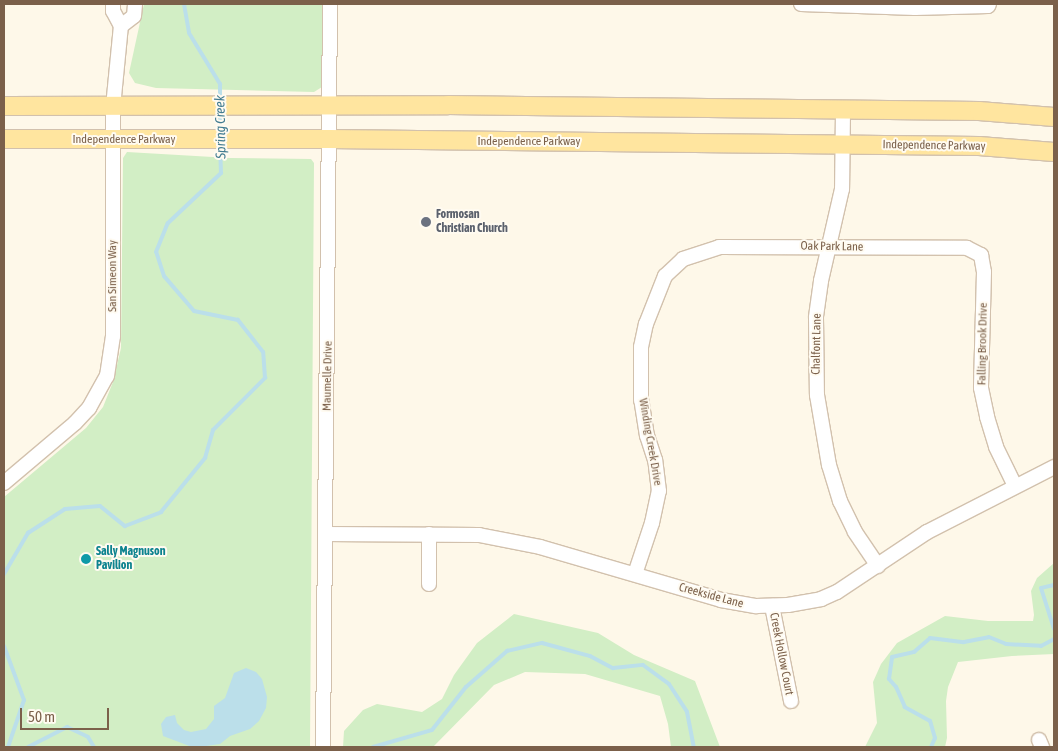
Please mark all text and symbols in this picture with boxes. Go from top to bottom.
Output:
water label: Spring Creek [211,95,229,159]
street label: Independence Parkway [72,133,176,147]
street label: Independence Parkway [477,135,581,149]
street label: Independence Parkway [882,138,986,154]
place label: Formosan Christian Church [436,208,508,236]
marker: Formosan Christian Church [420,216,432,228]
street label: Oak Park Lane [801,239,863,255]
street label: San Simeon Way [106,240,120,312]
street label: Falling Brook Drive [975,303,991,385]
street label: Chalfont Lane [809,313,825,375]
street label: Maumelle Drive [320,341,336,411]
street label: Winding Creek Drive [635,397,665,487]
place label: Sally Magnuson Pavilion [96,545,166,573]
marker: Sally Magnuson Pavilion [80,553,92,565]
street label: Creekside Lane [677,580,745,612]
street label: Creek Hollow Court [766,612,796,696]
scale bar [22,698,111,730]
text: 50 m [28,708,55,725]

